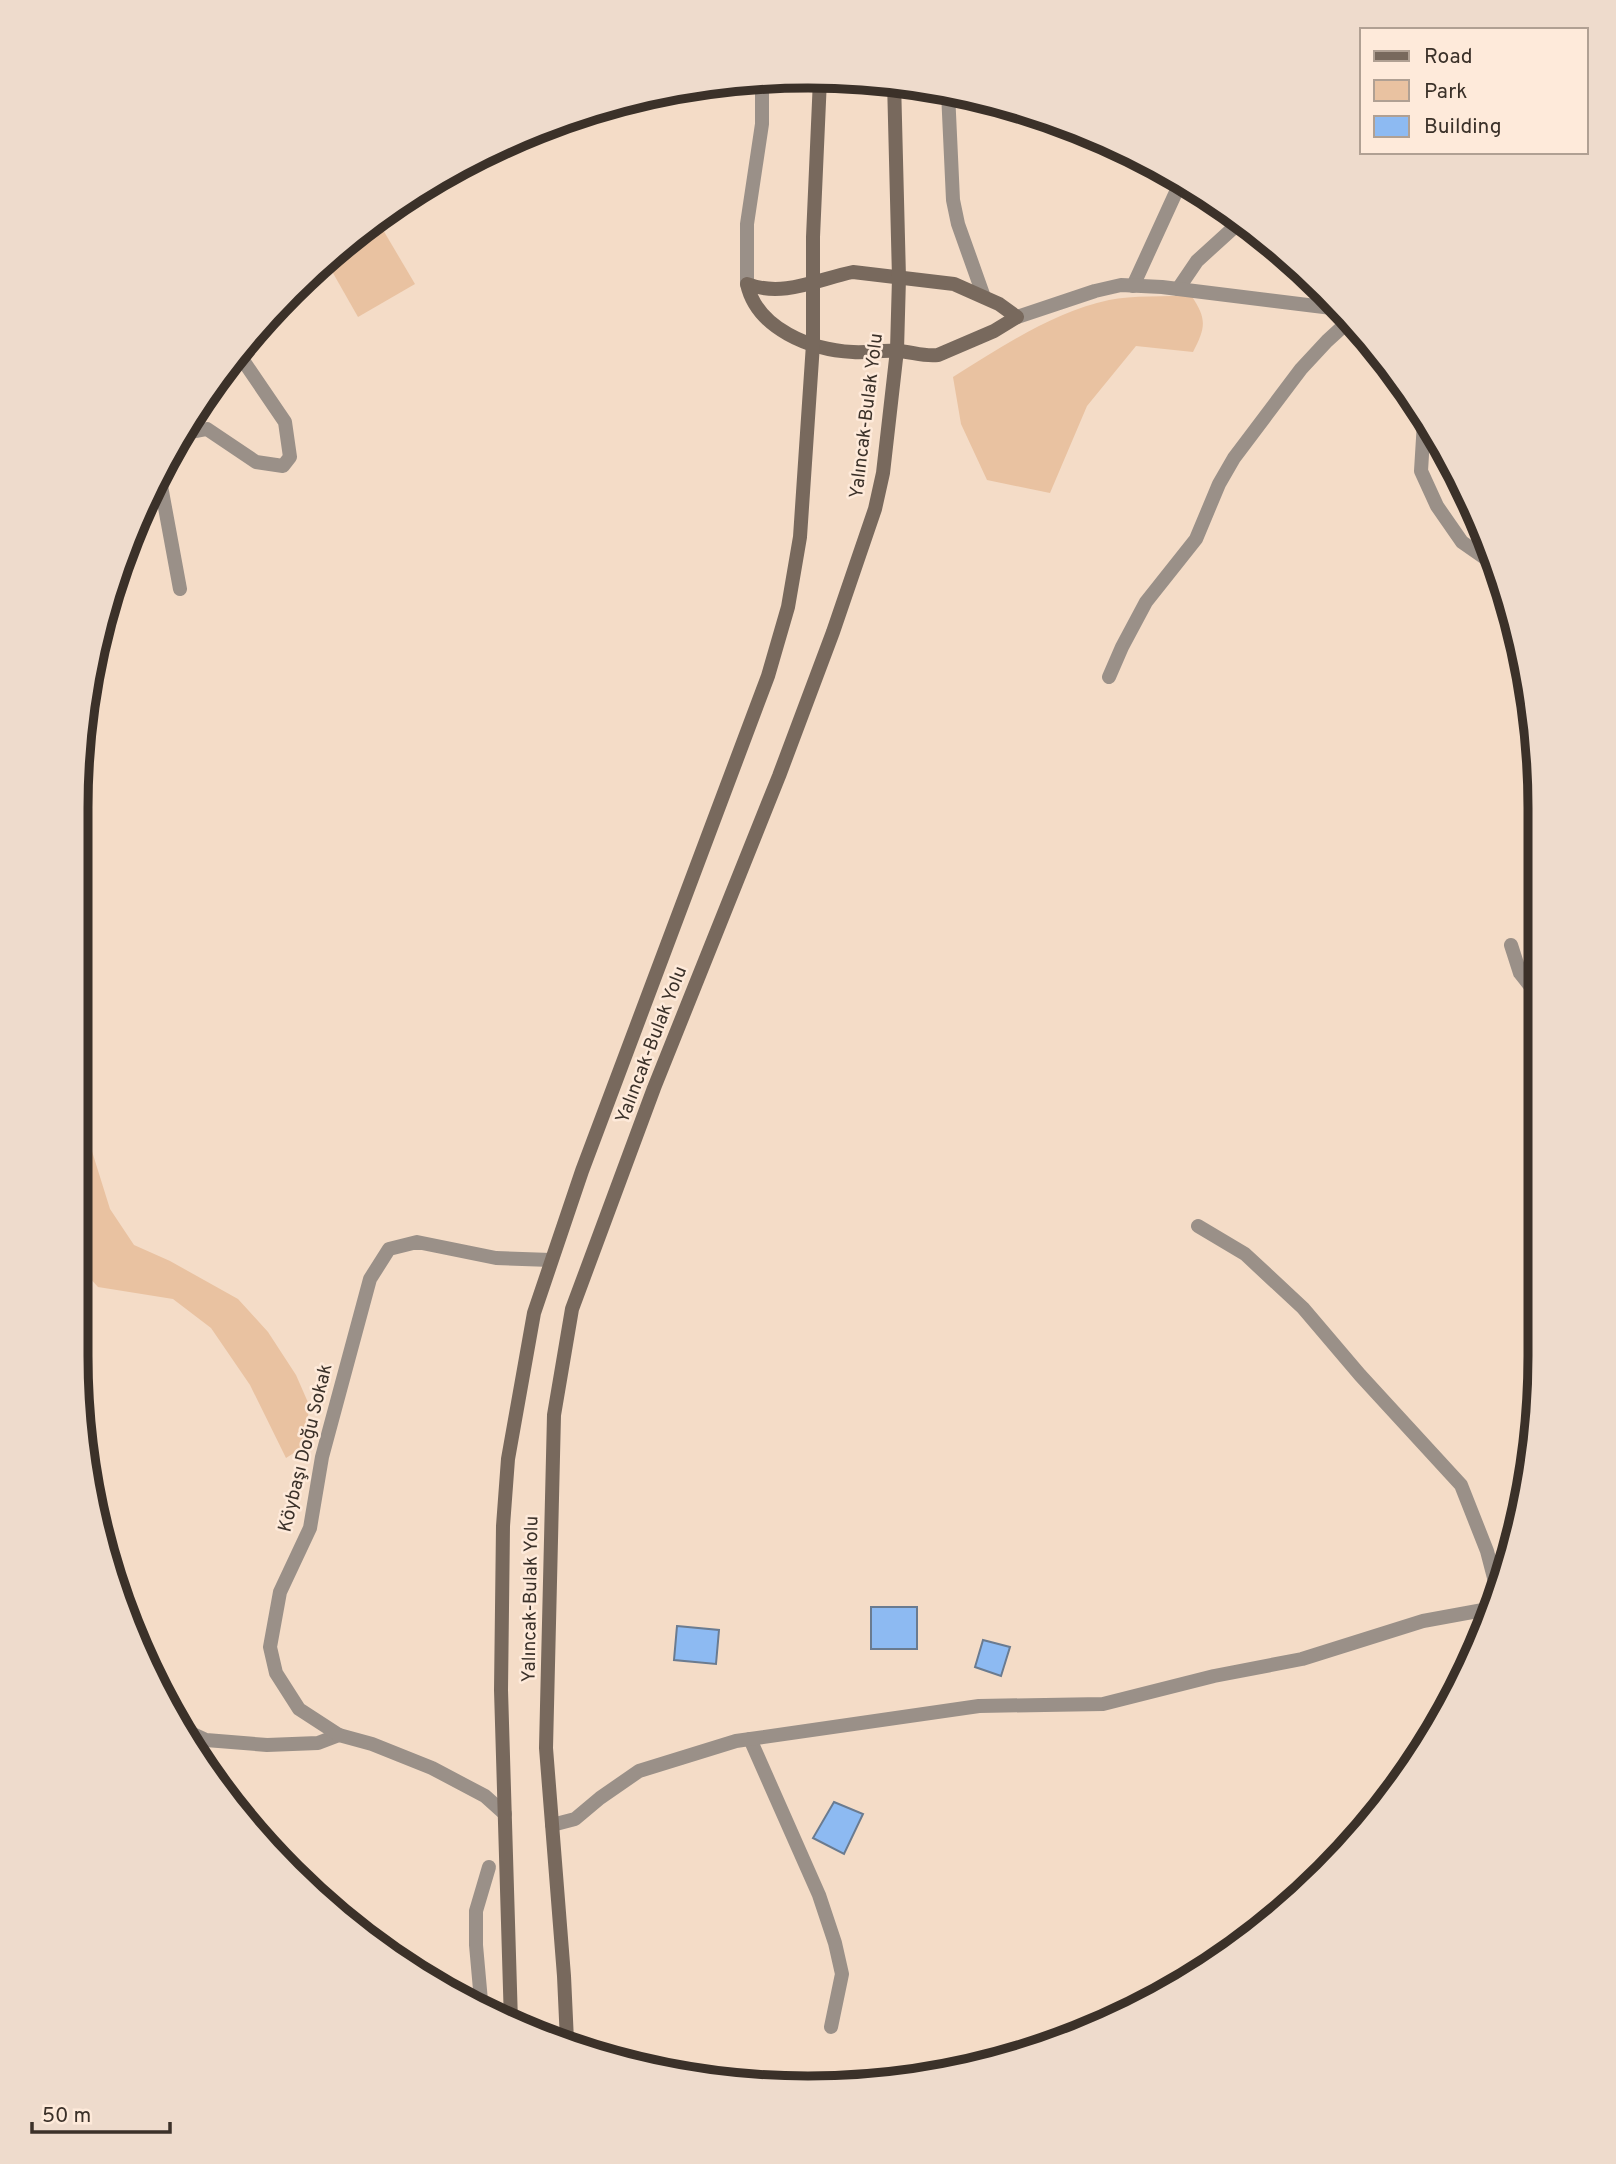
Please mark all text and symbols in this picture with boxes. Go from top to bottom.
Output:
legend [1360,28,1588,154]
text: Road [1424,44,1473,71]
text: Park [1424,79,1467,106]
text: Building [1424,114,1502,141]
street label: Yalıncak-Bulak Yolu [845,332,889,500]
street label: Yalıncak-Bulak Yolu [611,963,693,1127]
street label: Köybaşı Doğu Sokak [273,1361,339,1535]
street label: Yalıncak-Bulak Yolu [518,1515,544,1683]
scale bar [32,2090,170,2134]
text: 50 m [42,2103,91,2130]

